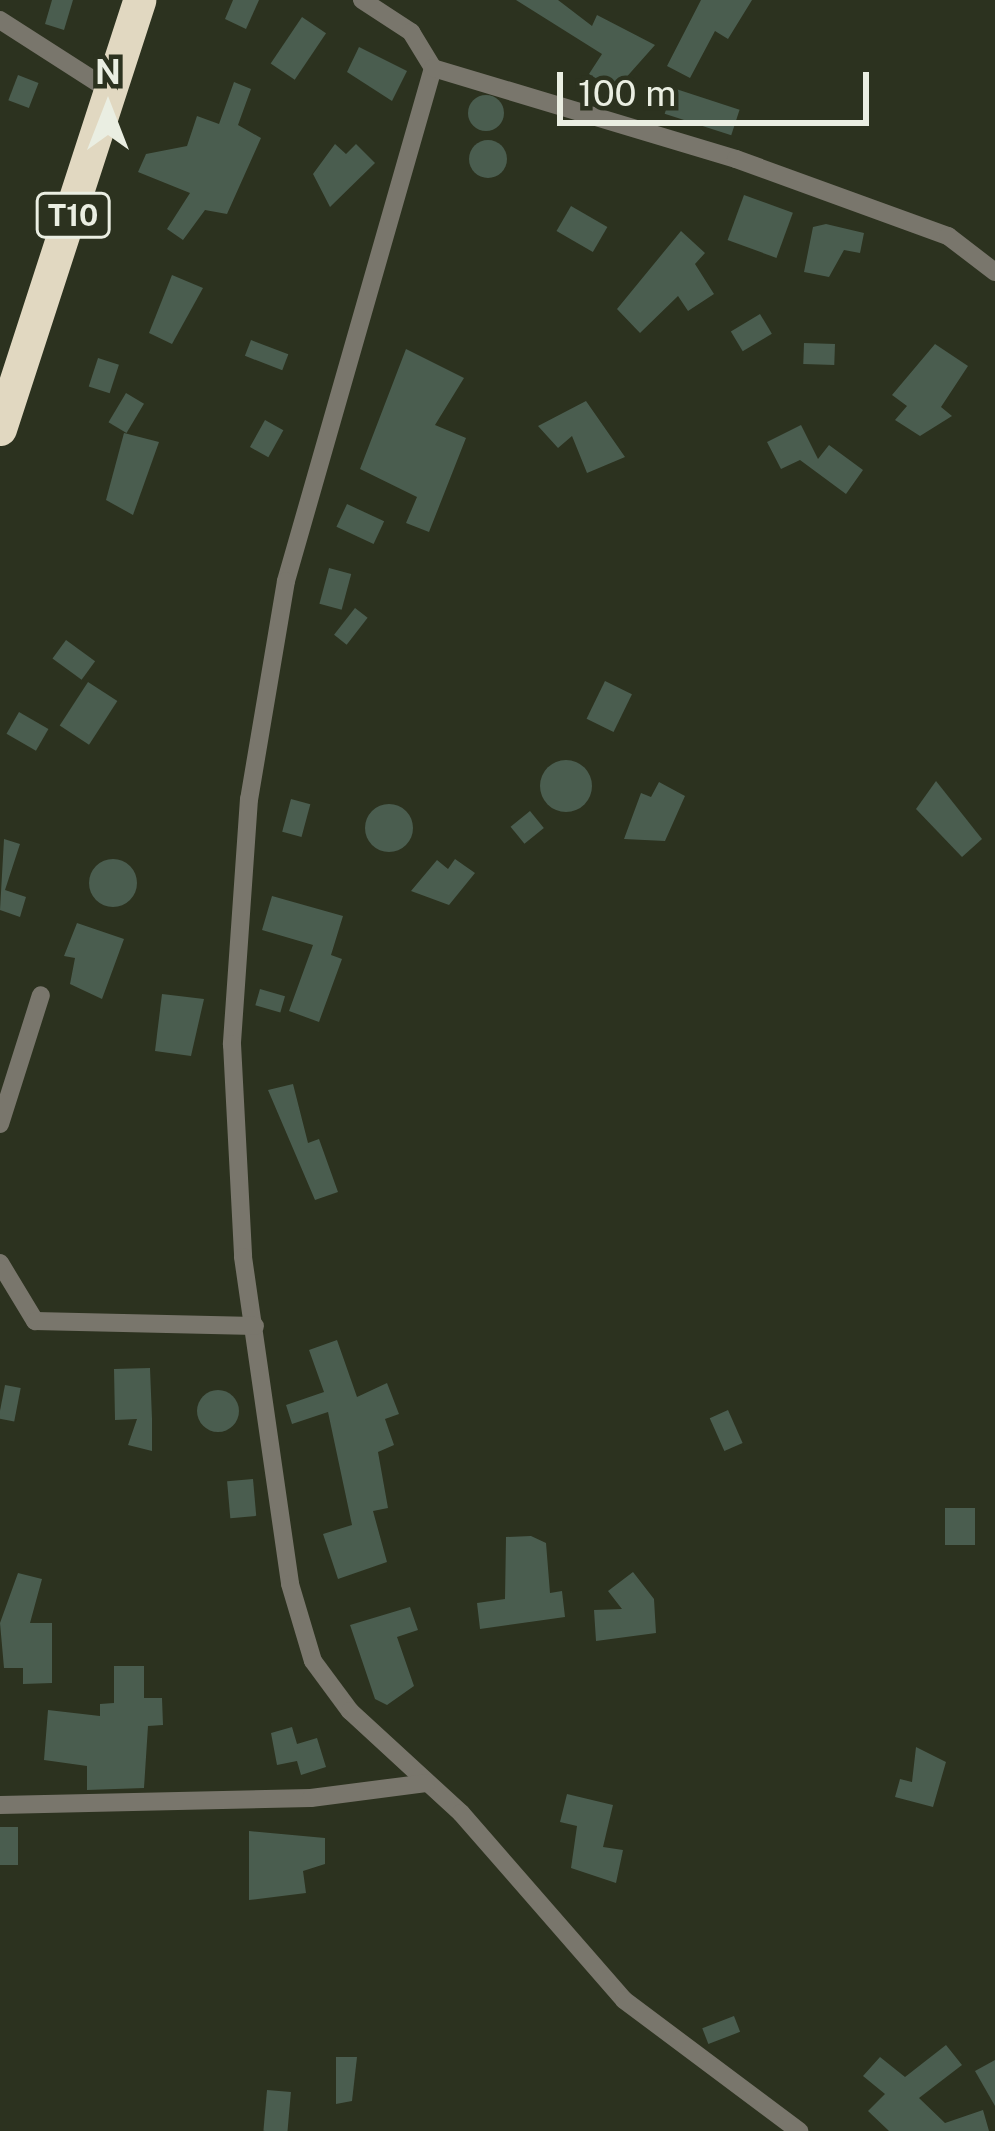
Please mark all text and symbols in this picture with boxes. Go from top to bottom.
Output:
north arrow [48,48,168,168]
scale bar [563,48,875,122]
text: N [95,53,121,91]
text: 100 m [578,72,676,114]
road number: T10 [34,191,112,239]

